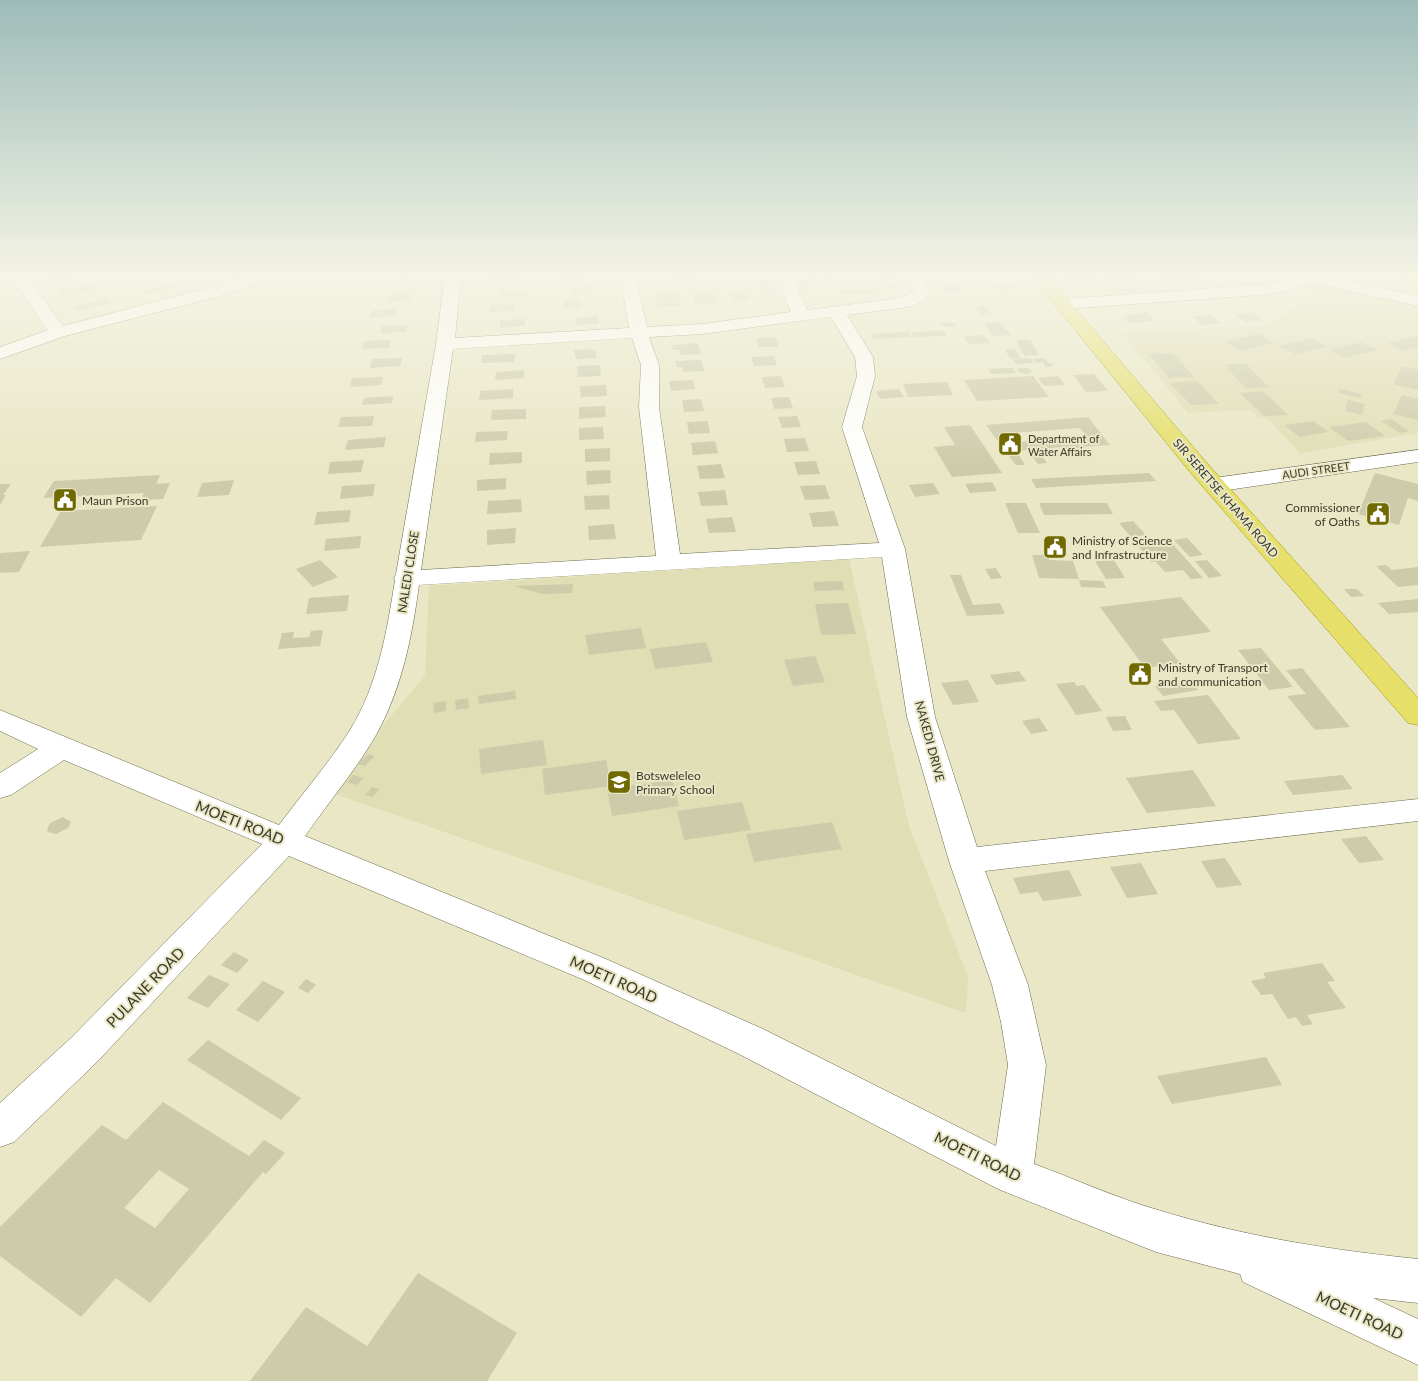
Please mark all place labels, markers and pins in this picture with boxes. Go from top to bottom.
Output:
public building icon: Department of Water Affairs [997,431,1023,457]
place label: Department of Water Affairs [1028,432,1099,458]
public building icon: Maun Prison [52,487,78,513]
place label: Maun Prison [82,493,148,508]
place label: Commissioner of Oaths [1285,500,1361,529]
public building icon: Commissioner of Oaths [1365,501,1391,527]
place label: Ministry of Science and Infrastructure [1072,533,1172,562]
public building icon: Ministry of Science and Infrastructure [1042,534,1068,560]
place label: Ministry of Transport and communication [1158,660,1268,689]
public building icon: Ministry of Transport and communication [1127,661,1153,687]
place label: Botsweleleo Primary School [636,768,715,797]
school or university icon: Botsweleleo Primary School [606,769,632,795]

